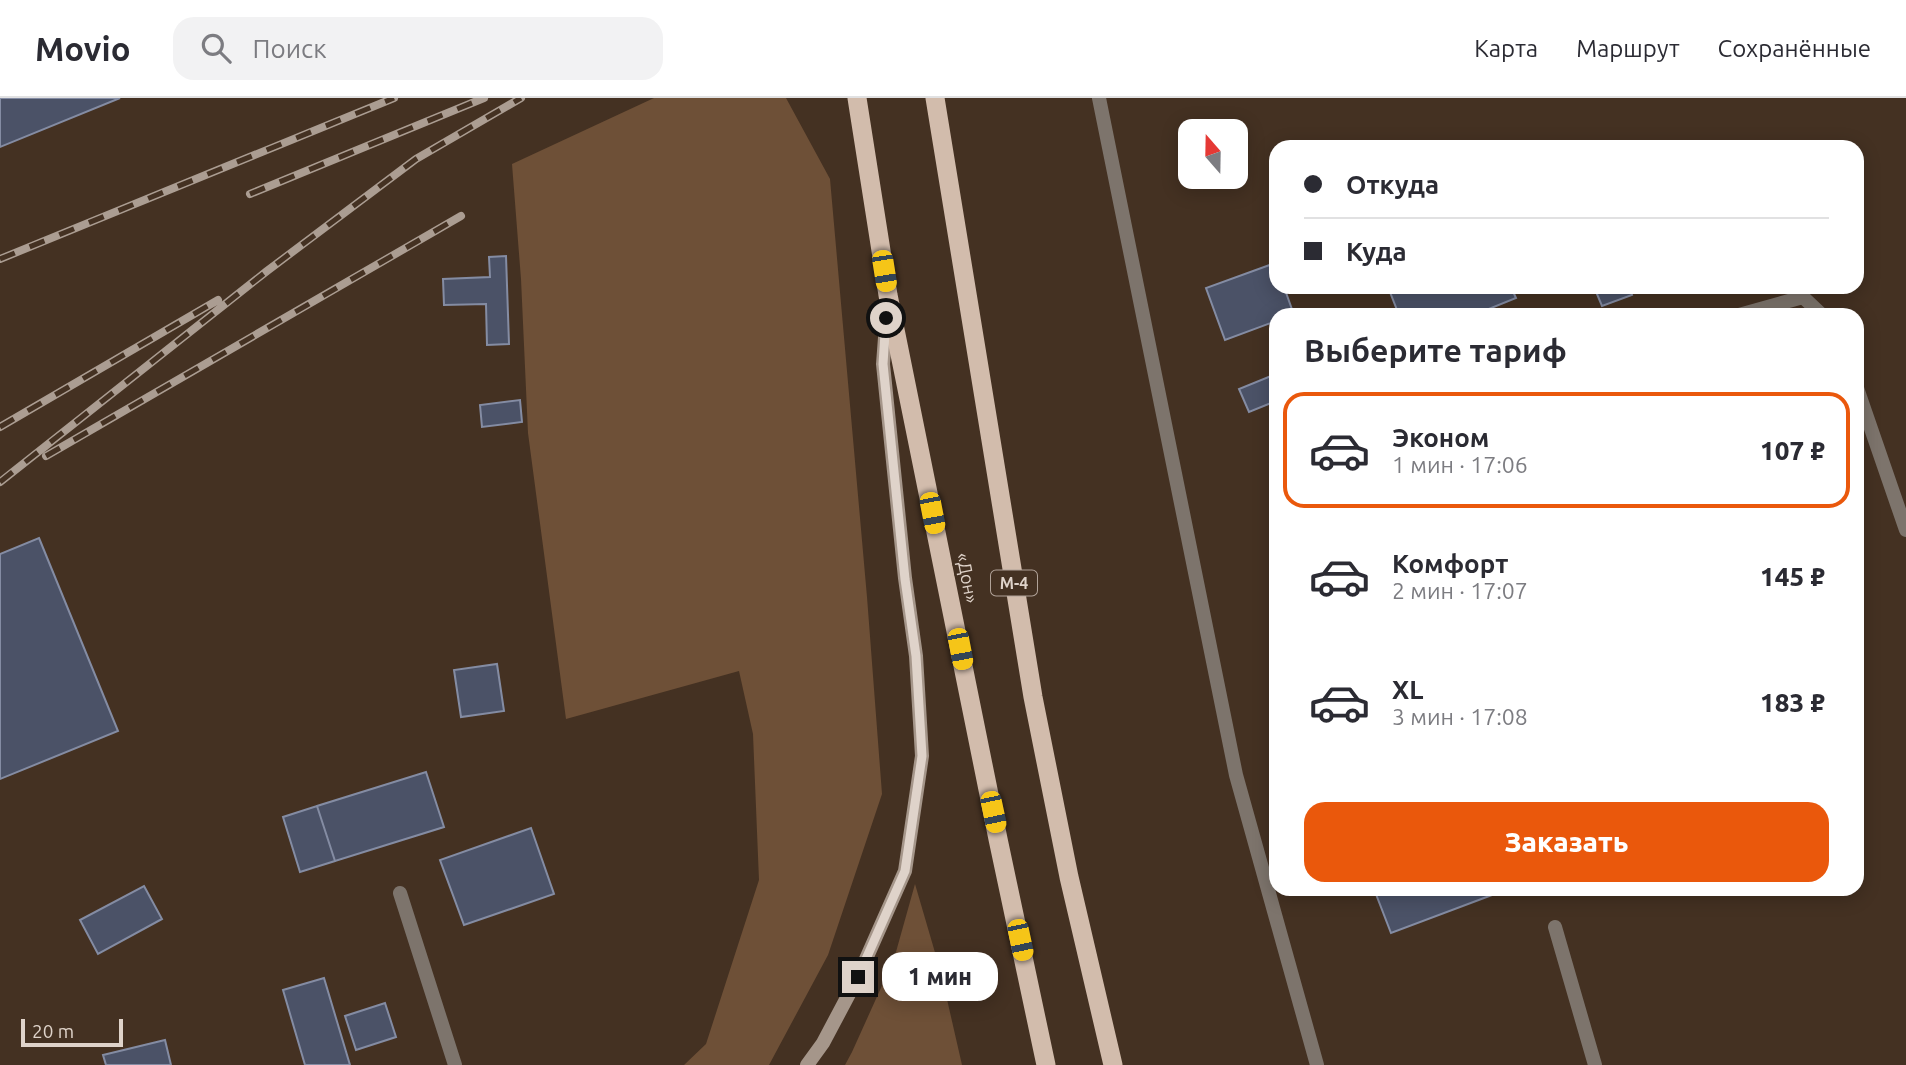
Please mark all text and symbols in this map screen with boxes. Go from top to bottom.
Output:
search box [173,17,663,80]
icon: search [197,29,235,67]
text: Movio [35,30,131,67]
text: Поиск [253,34,327,63]
text: Карта [1474,35,1538,62]
text: Маршрут [1576,35,1680,62]
text: Сохранённые [1718,35,1871,62]
north arrow [1178,119,1248,189]
map controls [1178,119,1248,189]
text: Откуда [1346,170,1439,199]
text: Куда [1346,237,1407,266]
car [871,249,898,293]
route start [870,302,902,334]
text: Выберите тариф [1304,332,1567,368]
icon: car [1308,419,1371,482]
text: Эконом [1392,423,1489,452]
text: 107 ₽ [1760,436,1825,465]
text: 1 мин · 17:06 [1392,452,1528,477]
car [918,490,947,536]
icon: car [1308,545,1371,608]
text: Комфорт [1392,549,1508,578]
street label: «Дон» [953,551,983,604]
text: 145 ₽ [1760,562,1825,591]
road number: М-4 [991,570,1037,596]
text: 2 мин · 17:07 [1392,578,1528,603]
car [946,626,975,672]
icon: car [1308,671,1371,734]
text: XL [1392,675,1423,704]
text: 183 ₽ [1760,688,1825,717]
text: 3 мин · 17:08 [1392,704,1528,729]
car [979,789,1008,835]
button: Заказать [1304,802,1829,882]
car [1006,917,1035,963]
callout: 1 мин [882,952,998,1001]
route end [842,961,874,993]
text: 1 мин [908,964,972,989]
scale bar [21,1016,122,1048]
text: 20 m [32,1020,74,1042]

